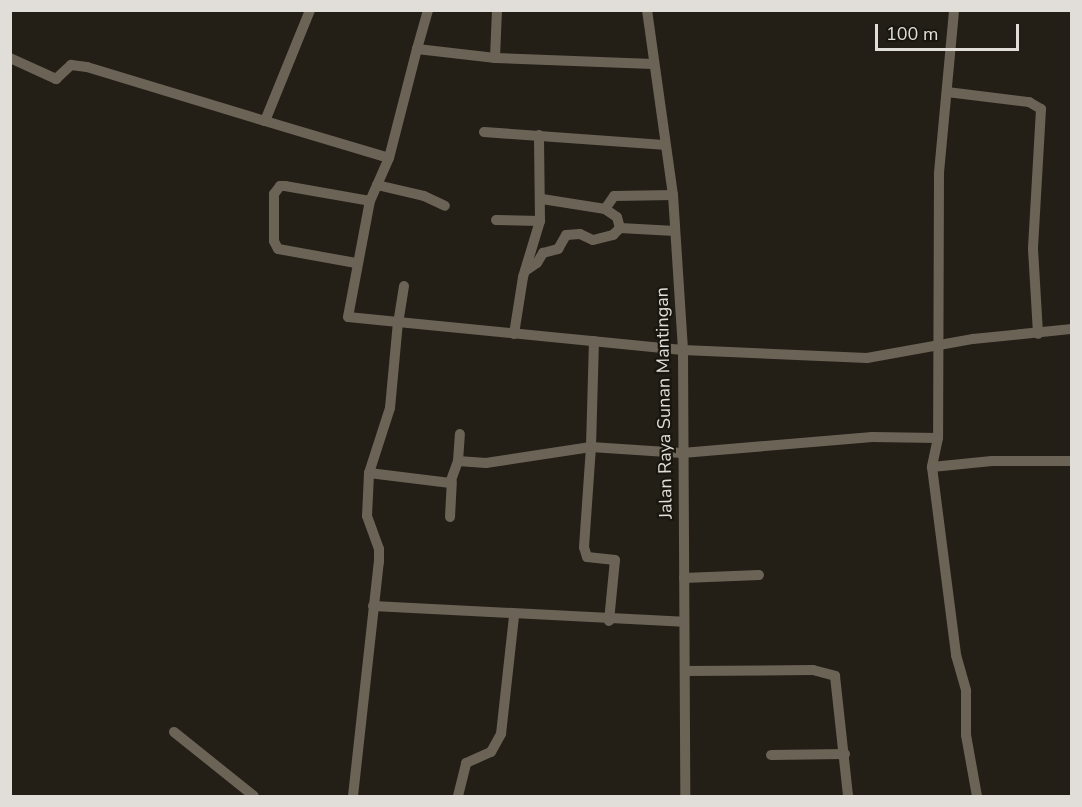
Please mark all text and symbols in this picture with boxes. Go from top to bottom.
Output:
scale bar [878,12,1022,50]
text: 100 m [886,22,938,46]
street label: Jalan Raya Sunan Mantingan [651,287,677,519]

